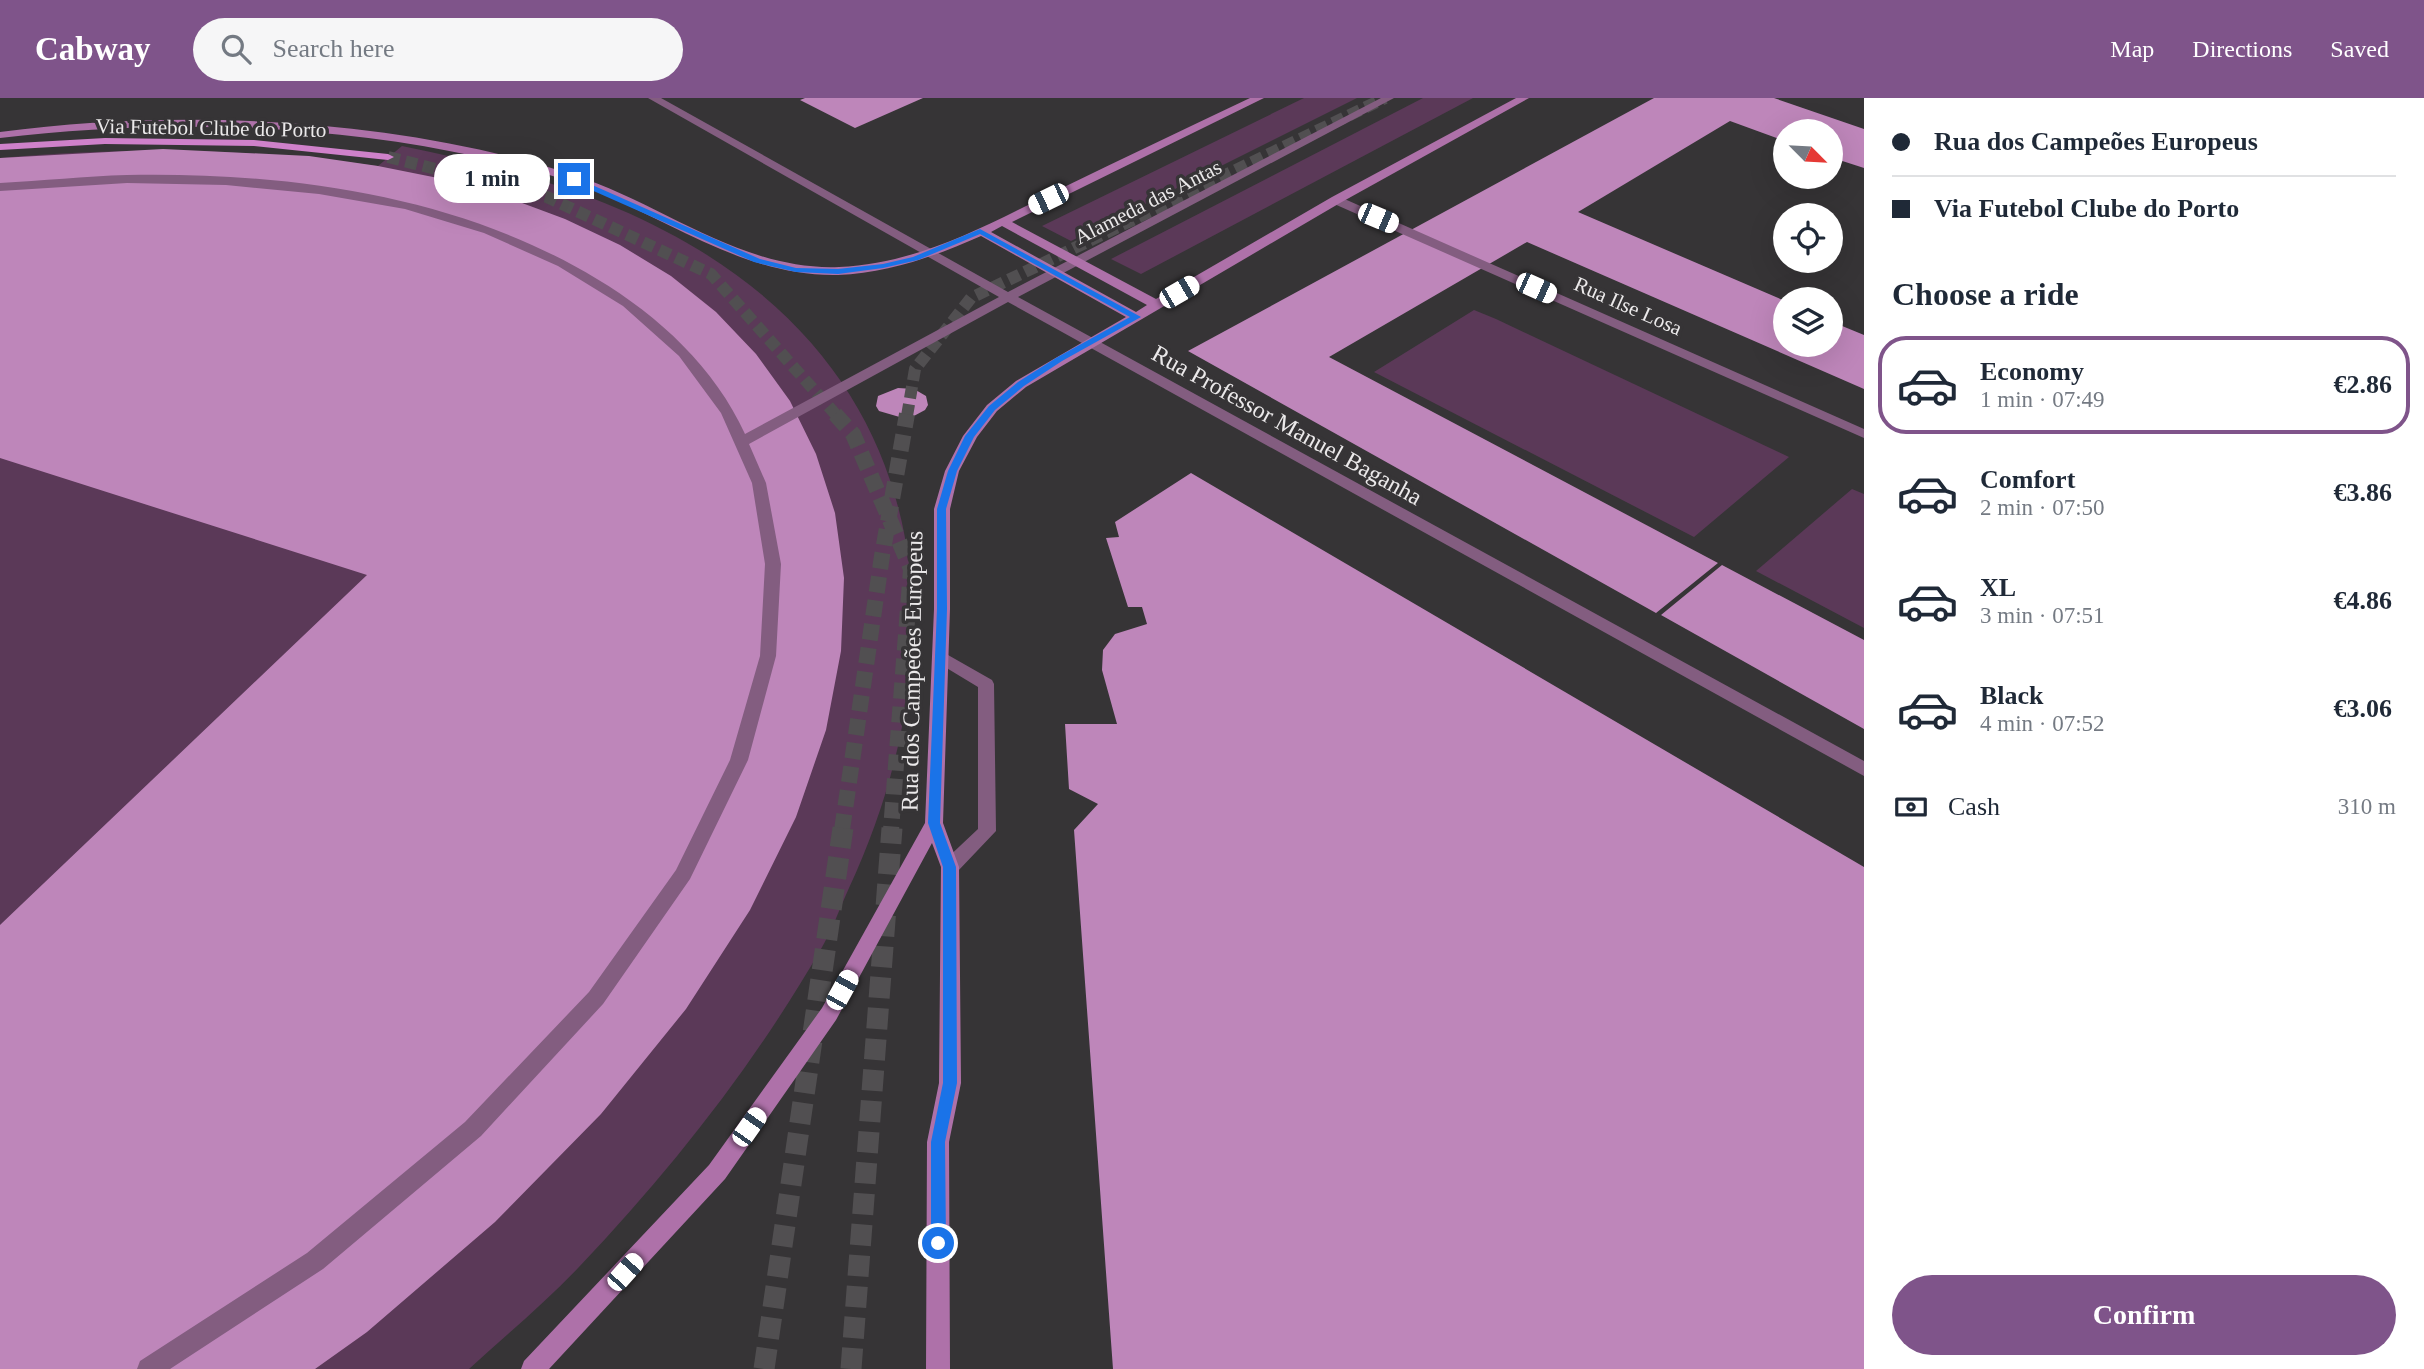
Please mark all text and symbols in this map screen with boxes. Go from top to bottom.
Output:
search box [193,18,683,81]
icon: search [217,30,255,68]
text: Cabway [35,31,151,67]
text: Search here [273,34,395,63]
text: Map [2110,36,2154,62]
text: Directions [2192,36,2292,62]
text: Saved [2330,36,2389,62]
street label: Via Futebol Clube do Porto [95,114,327,142]
north arrow [1773,119,1843,189]
map controls [1773,119,1843,357]
text: Rua dos Campeões Europeus [1934,127,2258,156]
callout: 1 min [434,154,550,204]
street label: Alameda das Antas [1070,155,1226,249]
route end [558,163,590,195]
text: 1 min [464,166,520,191]
car [1025,180,1072,218]
text: Via Futebol Clube do Porto [1934,194,2239,223]
car [1355,200,1402,236]
button: locate [1773,203,1843,273]
car [1513,270,1560,306]
car [1156,272,1203,312]
street label: Rua Ilse Losa [1570,272,1686,341]
text: Choose a ride [1892,276,2079,312]
button: layers [1773,287,1843,357]
street label: Rua Professor Manuel Baganha [1147,340,1427,510]
icon: car [1896,354,1959,417]
text: Economy [1980,357,2084,386]
text: €2.86 [2334,370,2392,399]
text: 1 min · 07:49 [1980,387,2105,412]
icon: car [1896,462,1959,525]
text: Comfort [1980,465,2075,494]
text: €3.86 [2334,478,2392,507]
text: 2 min · 07:50 [1980,495,2105,520]
street label: Rua dos Campeões Europeus [897,530,927,812]
icon: car [1896,570,1959,633]
text: XL [1980,573,2016,602]
text: €4.86 [2334,586,2392,615]
text: 3 min · 07:51 [1980,603,2105,628]
icon: car [1896,678,1959,741]
text: Black [1980,681,2044,710]
text: €3.06 [2334,694,2392,723]
text: 4 min · 07:52 [1980,711,2105,736]
icon: cash [1892,788,1930,826]
text: Cash [1948,792,2000,821]
text: 310 m [2338,794,2396,819]
car [823,967,862,1013]
car [729,1104,770,1150]
route start [922,1227,954,1259]
car [604,1249,647,1295]
button: Confirm [1892,1275,2396,1355]

